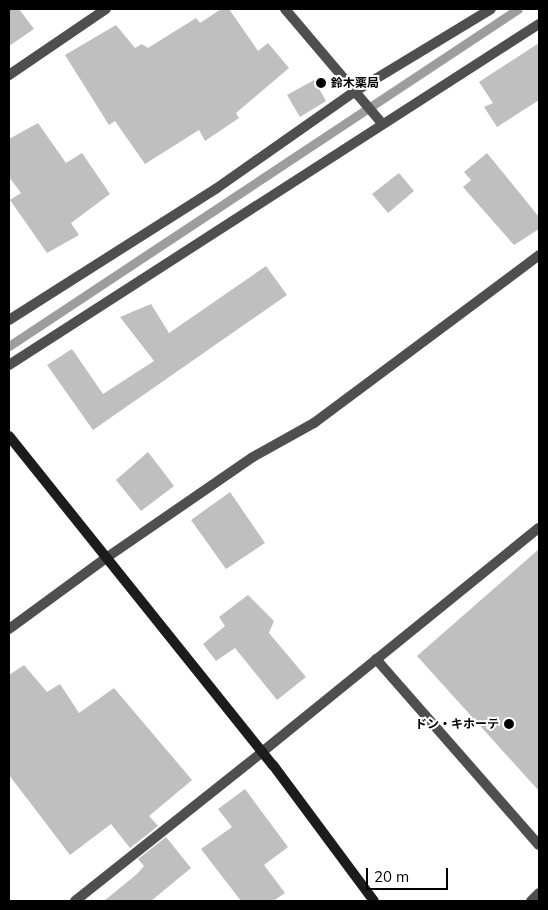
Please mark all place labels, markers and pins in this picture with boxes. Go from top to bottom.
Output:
place label: 鈴木薬局 [331,76,379,90]
marker: 鈴木薬局 [315,77,327,89]
place label: ドン・キホーテ [415,717,499,731]
marker: ドン・キホーテ [503,718,515,730]

